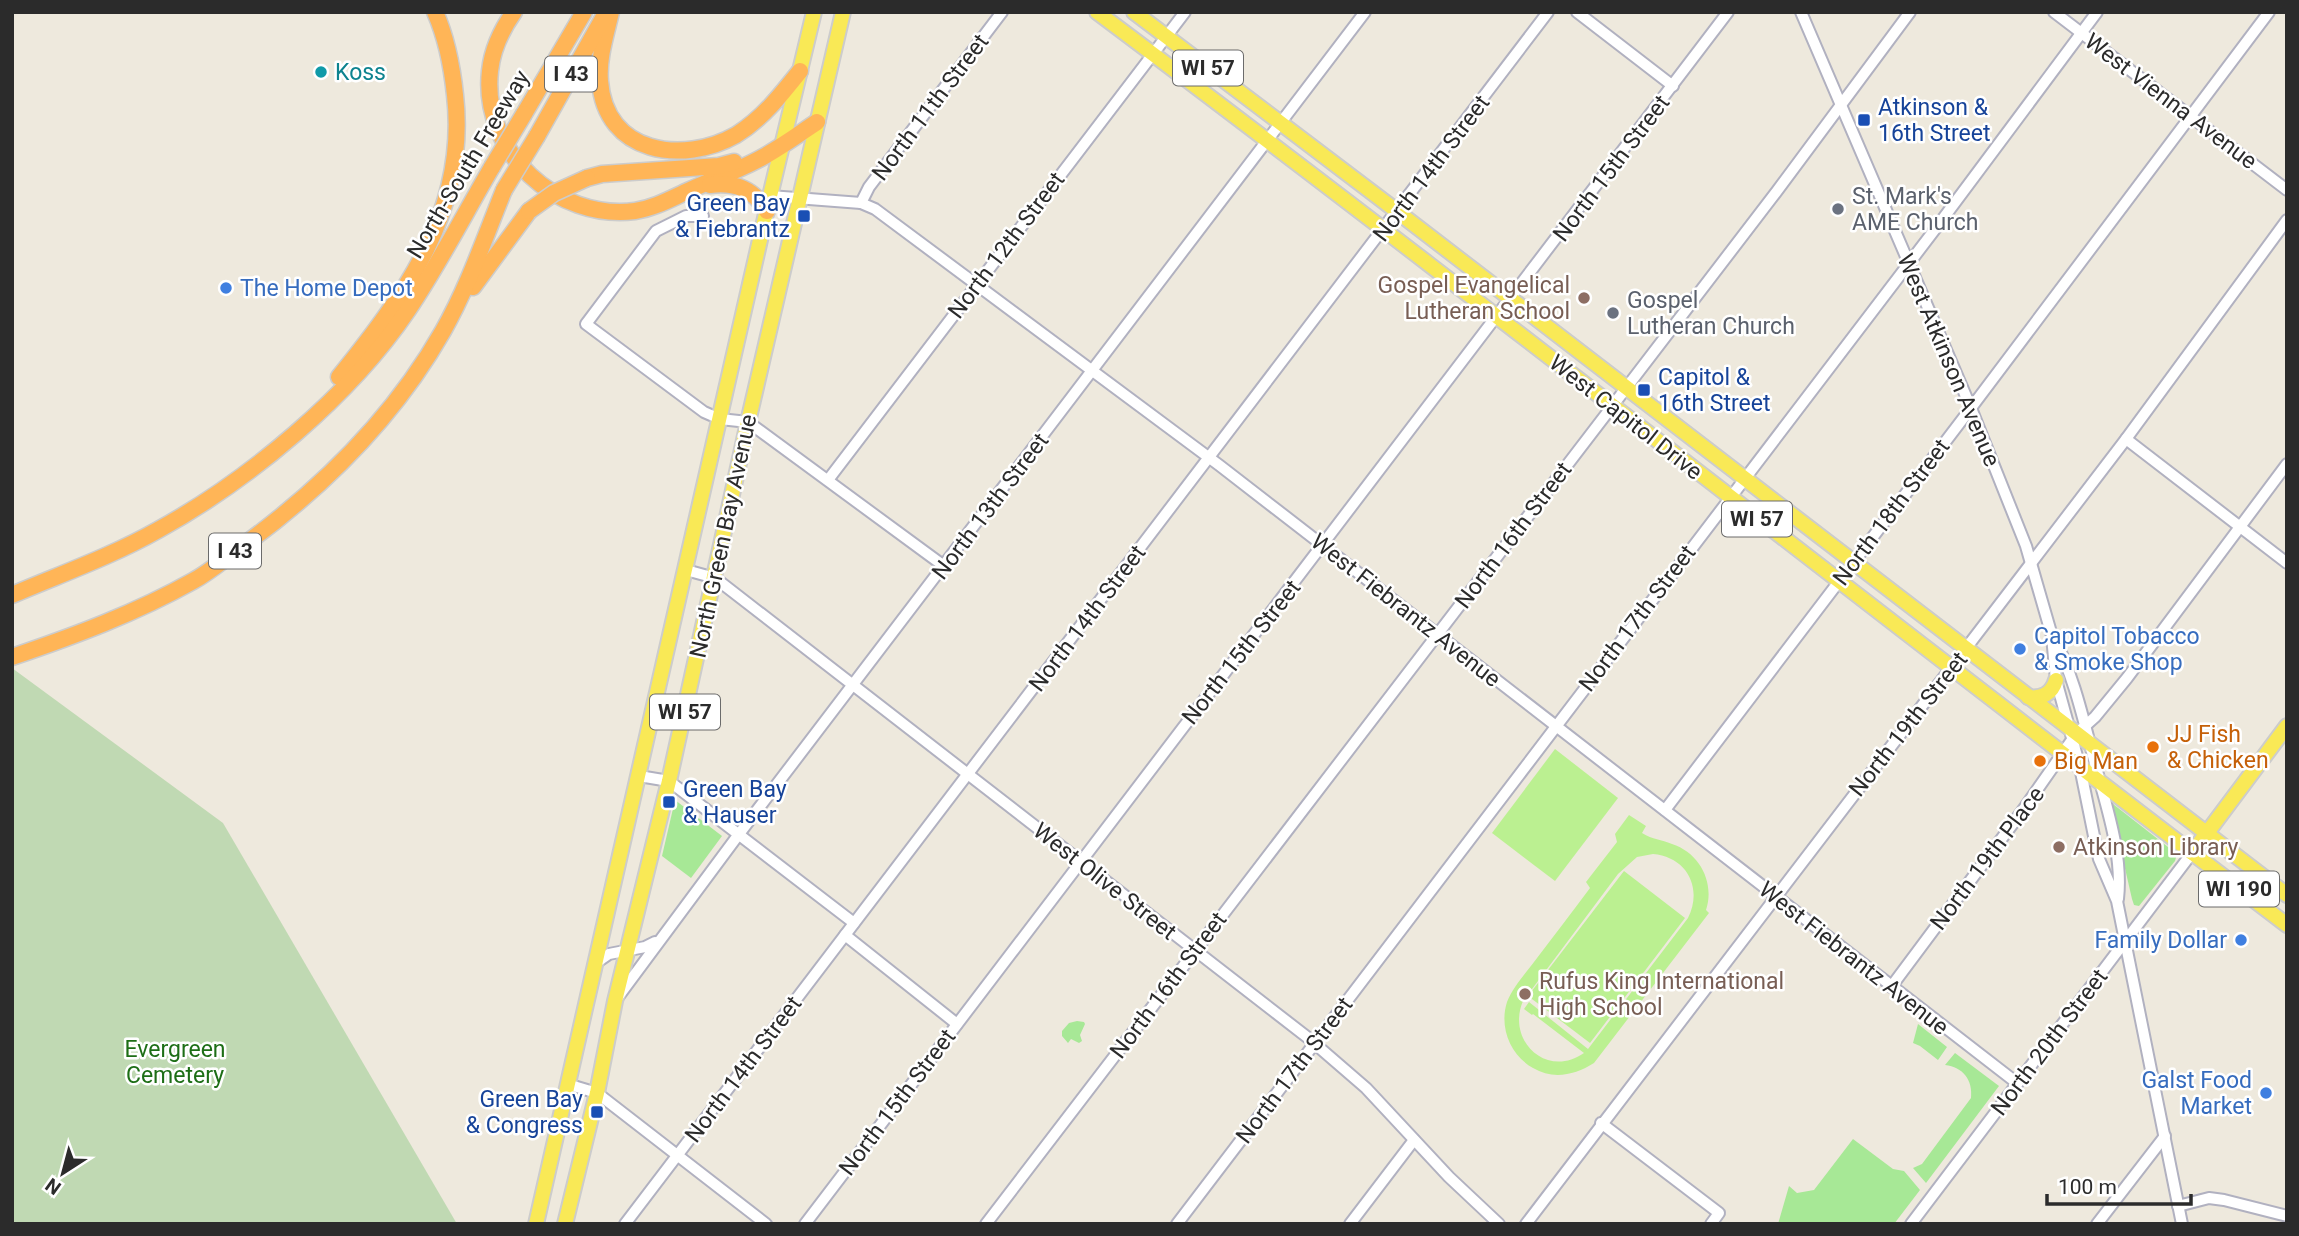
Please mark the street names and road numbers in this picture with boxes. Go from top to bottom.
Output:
street label: West Vienna Avenue [2079,28,2262,175]
street label: North 11th Street [867,29,994,186]
road number: WI 57 [1173,50,1243,86]
road number: I 43 [545,56,597,92]
street label: North-South Freeway [402,65,535,263]
street label: North 14th Street [1368,90,1495,247]
street label: North 15th Street [1548,90,1675,247]
street label: North 12th Street [943,167,1070,324]
street label: West Atkinson Avenue [1892,250,2006,471]
street label: West Capitol Drive [1544,349,1708,486]
street label: North Green Bay Avenue [684,412,763,660]
street label: North 13th Street [927,428,1054,585]
street label: North 18th Street [1828,434,1955,591]
street label: North 16th Street [1450,457,1577,614]
road number: WI 57 [1722,502,1792,536]
street label: West Fiebrantz Avenue [1306,528,1506,693]
road number: I 43 [209,534,261,568]
street label: North 14th Street [1024,540,1151,697]
street label: North 17th Street [1574,540,1701,697]
street label: North 15th Street [1177,575,1306,730]
street label: North 19th Street [1844,647,1973,802]
road number: WI 57 [650,694,720,730]
street label: North 19th Place [1925,781,2050,935]
street label: West Olive Street [1028,817,1182,946]
road number: WI 190 [2199,872,2279,906]
street label: West Fiebrantz Avenue [1754,876,1954,1041]
street label: North 16th Street [1105,907,1232,1064]
street label: North 20th Street [1986,964,2113,1121]
street label: North 14th Street [680,991,807,1148]
street label: North 17th Street [1231,992,1358,1149]
street label: North 15th Street [834,1024,961,1181]

